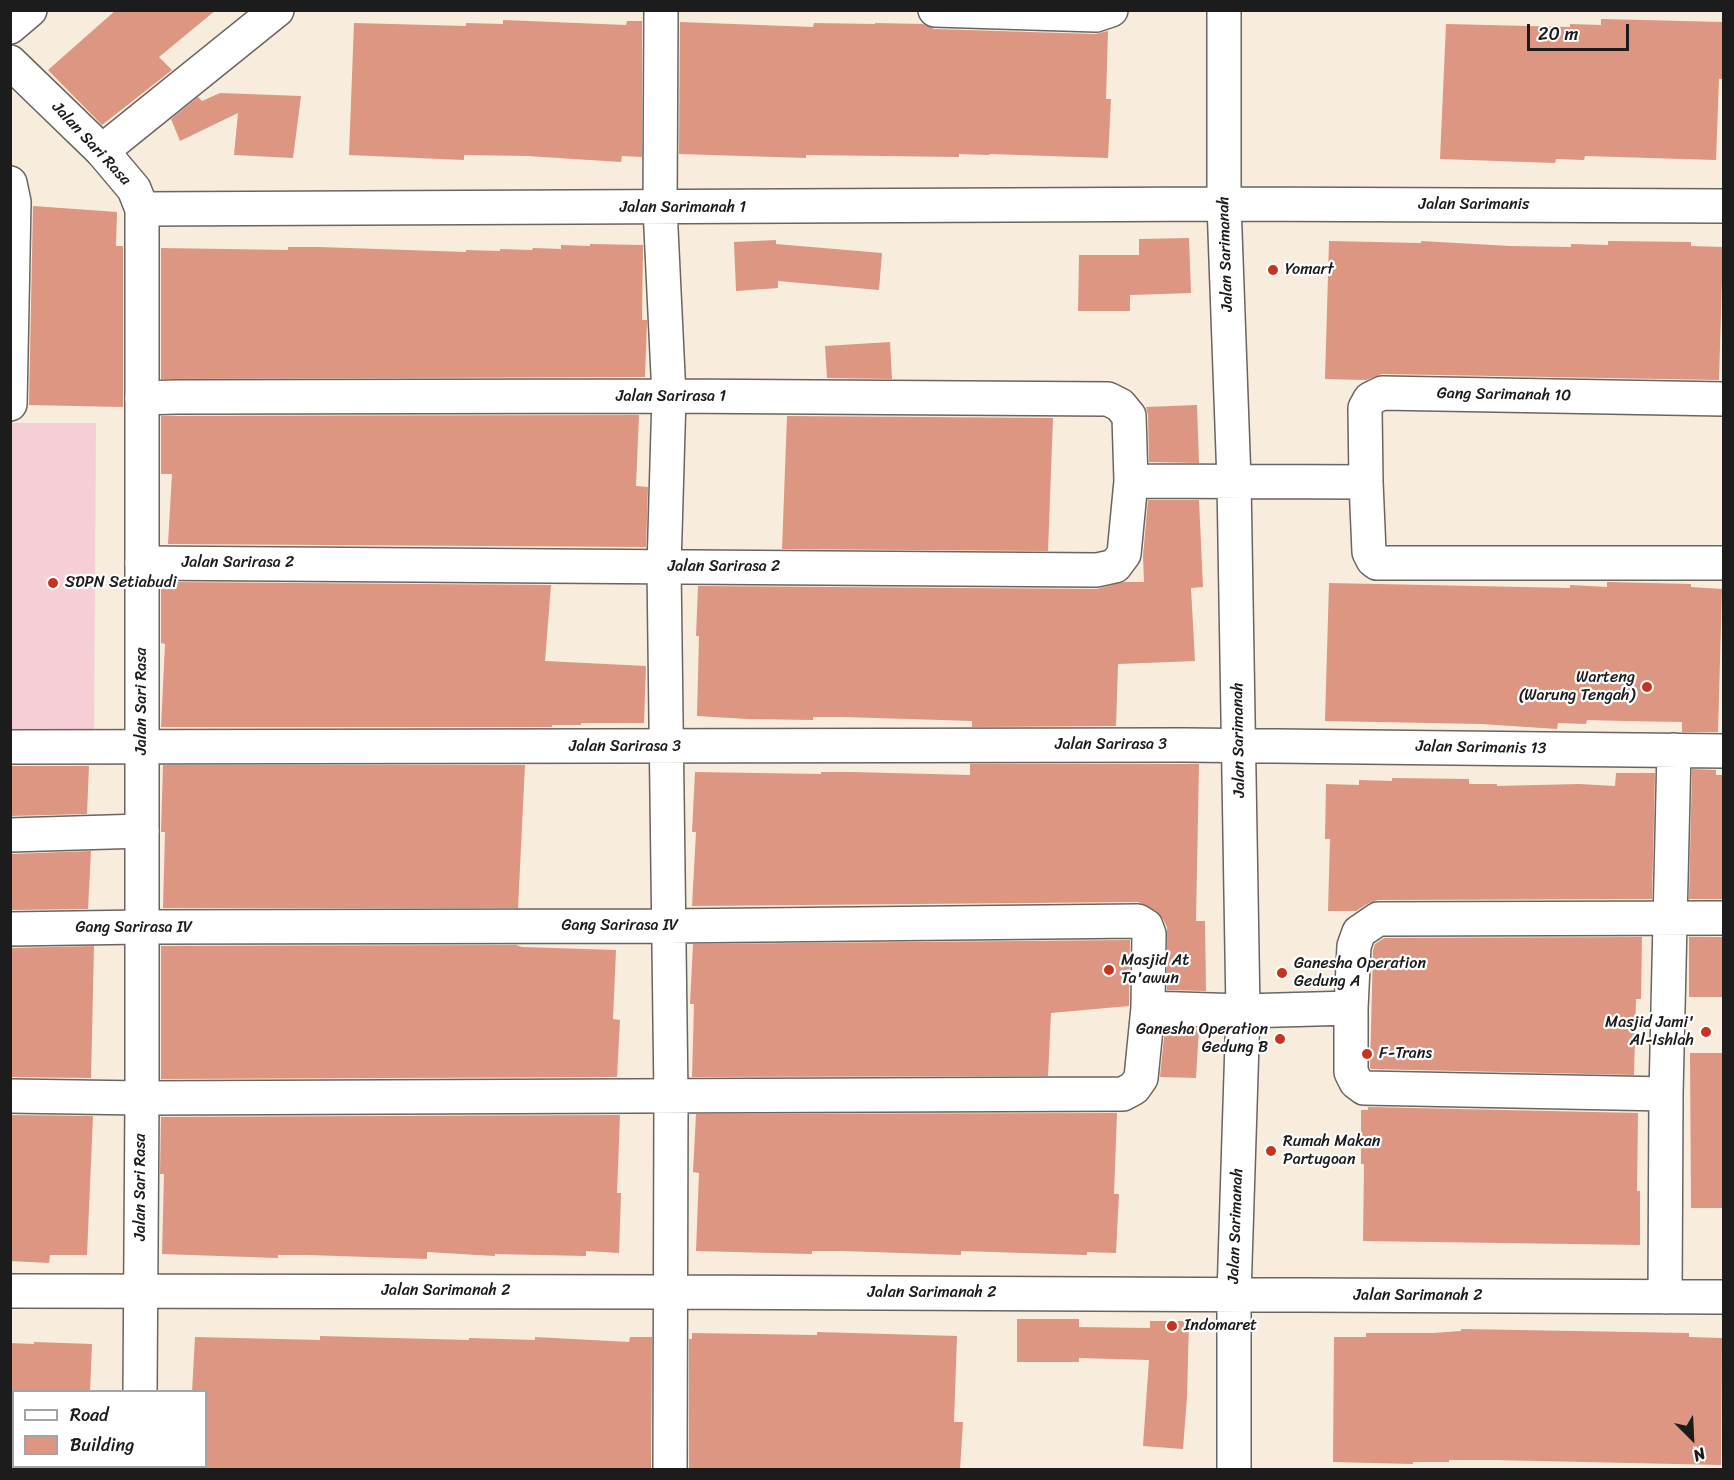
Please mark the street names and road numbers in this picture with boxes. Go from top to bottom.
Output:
street label: Jalan Sari Rasa [47,98,135,190]
street label: Jalan Sarimanis [1419,195,1529,215]
street label: Jalan Sarimanah [1214,196,1238,312]
street label: Jalan Sarimanah 1 [620,198,746,218]
street label: Gang Sarimanah 10 [1437,384,1571,406]
street label: Jalan Sarirasa 1 [616,387,726,407]
street label: Jalan Sarirasa 2 [182,553,294,573]
street label: Jalan Sarirasa 2 [668,557,780,577]
street label: Jalan Sari Rasa [132,647,152,755]
street label: Jalan Sarimanah [1228,682,1250,798]
street label: Jalan Sarirasa 3 [1055,735,1167,755]
street label: Jalan Sarirasa 3 [569,737,681,757]
street label: Jalan Sarimanis 13 [1416,737,1546,759]
street label: Gang Sarirasa IV [561,916,679,936]
street label: Gang Sarirasa IV [75,918,193,938]
street label: Jalan Sari Rasa [131,1133,151,1241]
street label: Jalan Sarimanah [1224,1168,1248,1284]
street label: Jalan Sarimanah 2 [382,1281,510,1301]
street label: Jalan Sarimanah 2 [868,1283,996,1303]
street label: Jalan Sarimanah 2 [1354,1286,1482,1306]

